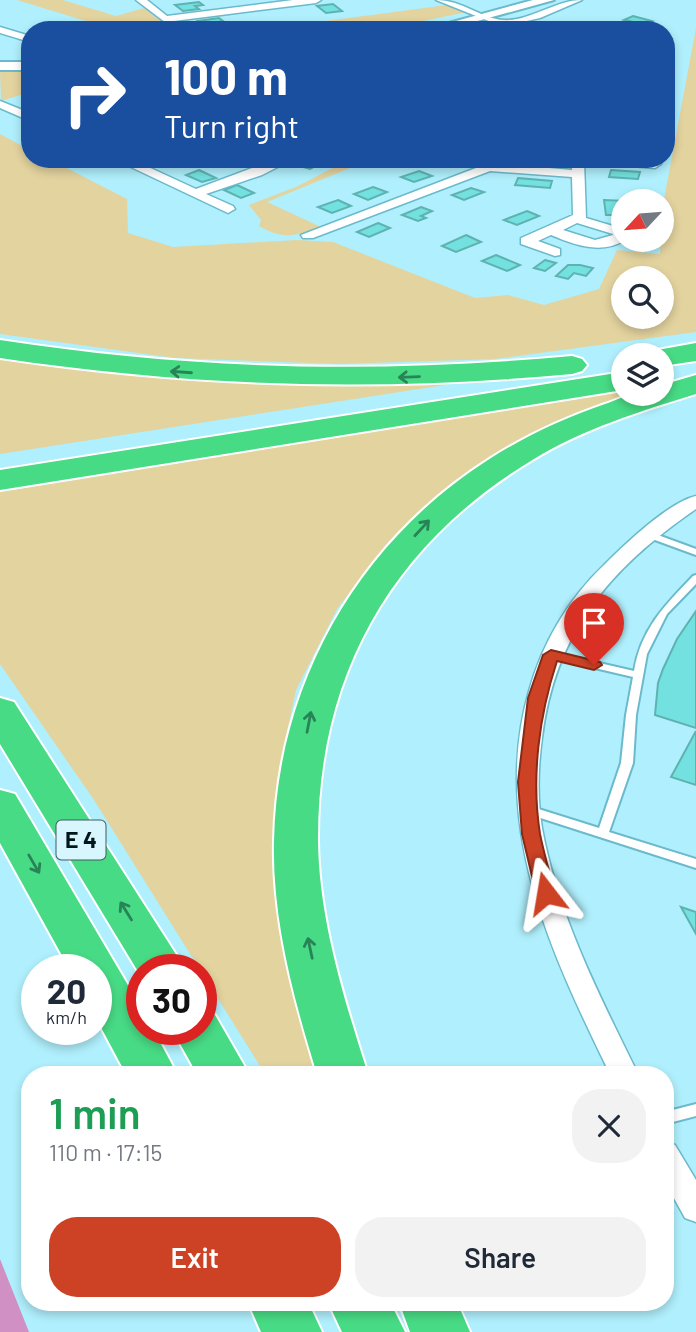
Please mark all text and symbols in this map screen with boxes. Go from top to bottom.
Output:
text: 100 m [164,46,288,105]
icon: right [49,49,140,140]
text: Turn right [164,106,299,144]
north arrow [611,189,674,252]
map controls [611,189,674,406]
button: search [611,266,674,329]
button: layers [611,343,674,406]
one-way arrow [170,365,193,378]
one-way arrow [397,371,420,384]
one-way arrow [413,520,430,537]
pin [564,593,624,665]
icon: arrive [575,604,613,642]
one-way arrow [303,711,317,734]
road number: E 4 [56,820,106,860]
one-way arrow [27,854,41,874]
position arrow [509,856,583,930]
one-way arrow [119,902,133,922]
one-way arrow [302,937,316,960]
speed limit sign: 30 [126,954,217,1045]
text: 20 [47,969,86,1011]
text: km/h [46,1006,87,1028]
text: 1 min [49,1087,141,1137]
button: close [572,1089,646,1163]
text: 110 m · 17:15 [49,1138,162,1166]
button: Exit [49,1217,341,1297]
button: Share [355,1217,646,1297]

